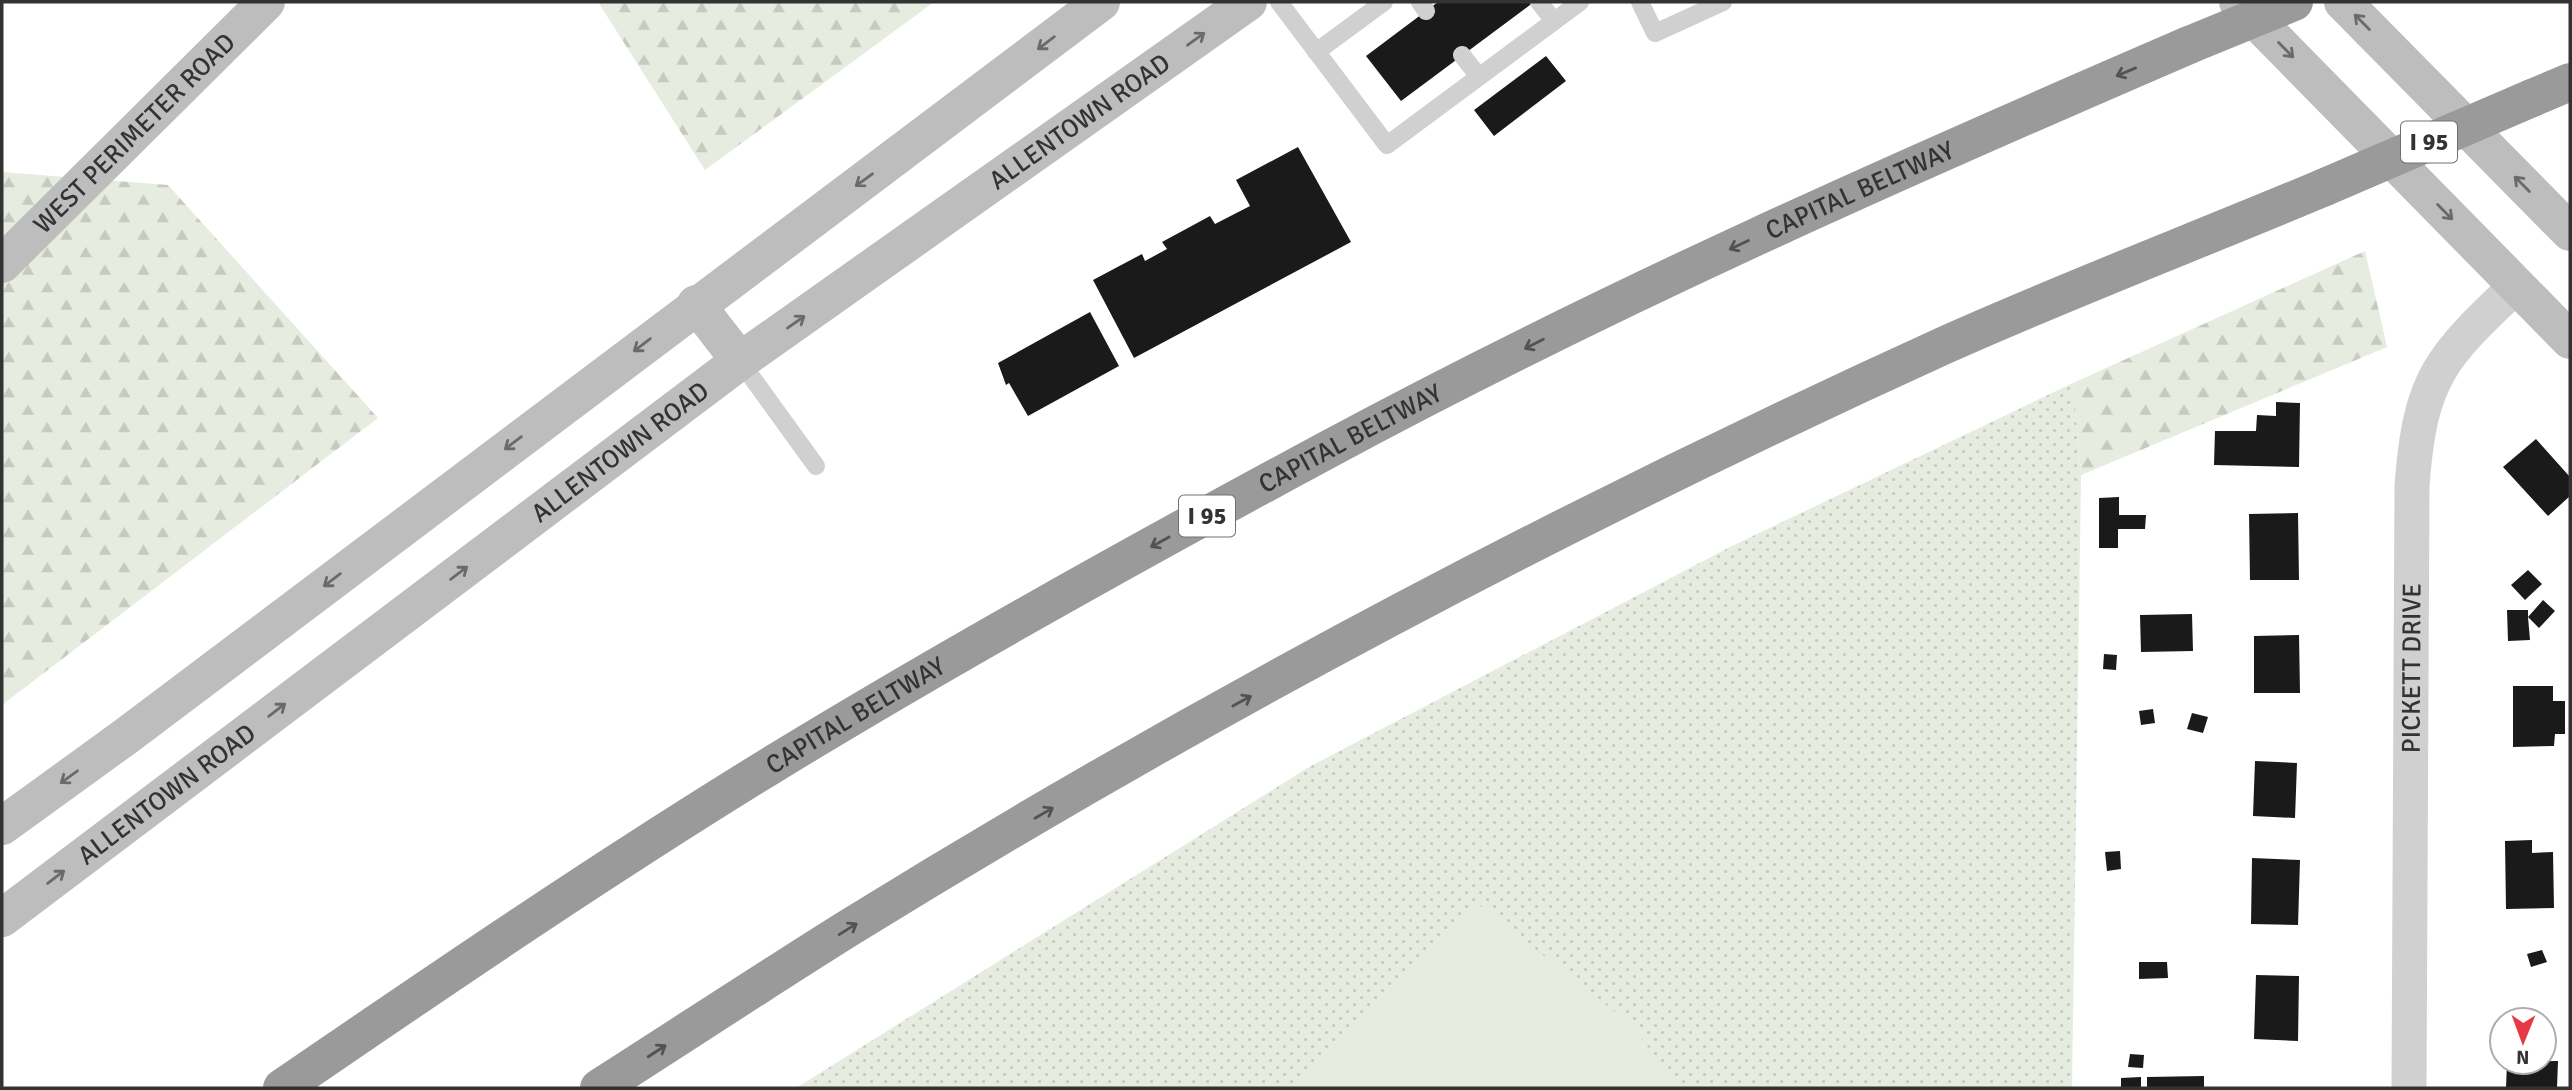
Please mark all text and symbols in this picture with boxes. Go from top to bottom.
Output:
one-way arrow [2354,13,2371,30]
street label: WEST PERIMETER ROAD [27,27,242,241]
one-way arrow [1186,32,1205,46]
one-way arrow [1037,35,1056,50]
one-way arrow [2277,42,2294,59]
street label: ALLENTOWN ROAD [983,47,1177,197]
one-way arrow [2116,67,2137,80]
road number: I 95 [2401,122,2457,162]
street label: CAPITAL BELTWAY [1761,135,1959,247]
one-way arrow [855,173,874,187]
one-way arrow [2514,175,2531,192]
one-way arrow [2437,204,2454,221]
one-way arrow [1729,239,1750,252]
one-way arrow [786,315,805,329]
one-way arrow [633,337,651,352]
one-way arrow [1524,338,1545,352]
street label: ALLENTOWN ROAD [525,375,716,530]
street label: CAPITAL BELTWAY [1253,377,1448,501]
one-way arrow [504,435,523,450]
road number: I 95 [1179,495,1235,536]
one-way arrow [1150,536,1171,549]
one-way arrow [449,566,467,581]
one-way arrow [323,573,341,588]
street label: PICKETT DRIVE [2396,583,2429,753]
street label: CAPITAL BELTWAY [760,650,951,782]
one-way arrow [1232,694,1252,708]
one-way arrow [267,703,286,718]
street label: ALLENTOWN ROAD [72,717,262,872]
one-way arrow [60,770,79,784]
one-way arrow [1034,806,1054,820]
one-way arrow [46,870,65,884]
one-way arrow [838,921,858,935]
north arrow [2488,1006,2558,1076]
one-way arrow [646,1044,666,1058]
text: N [2516,1045,2530,1069]

